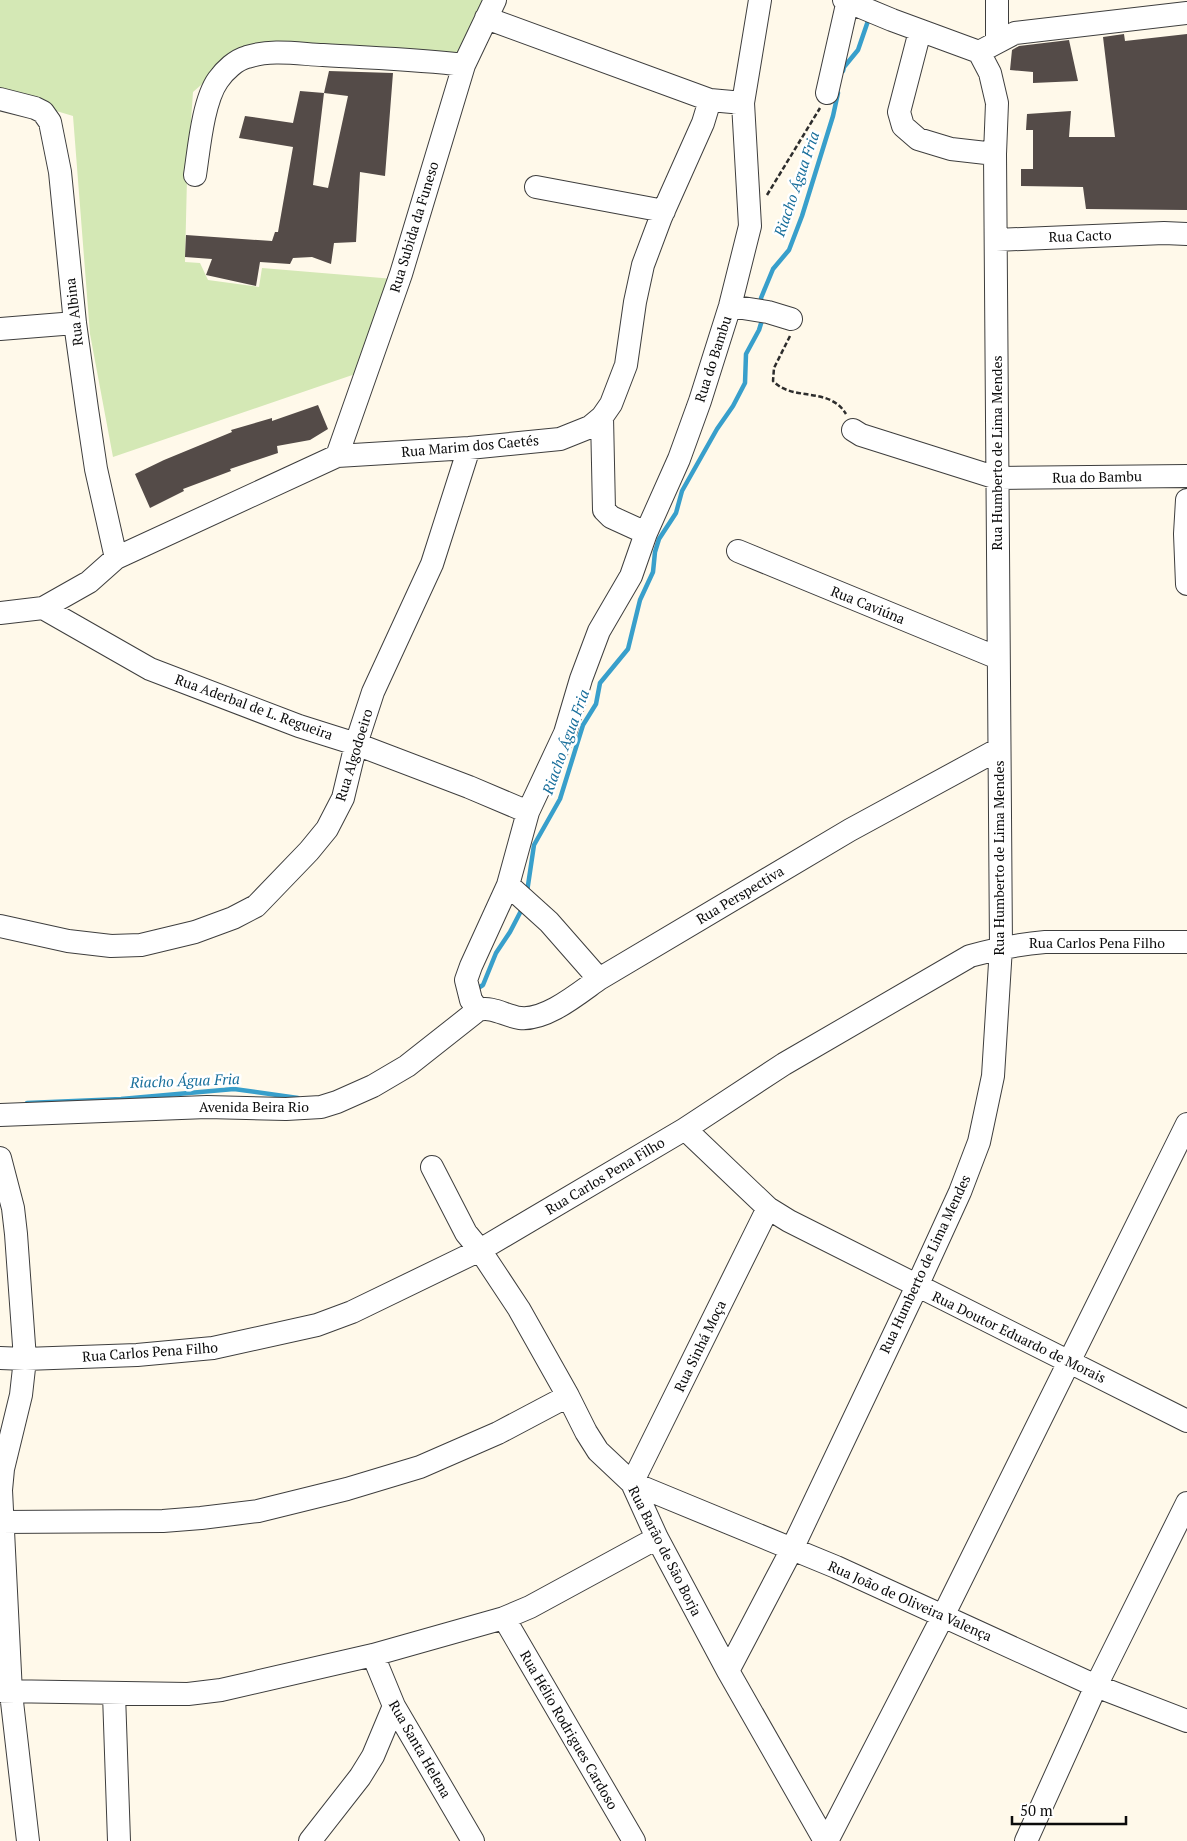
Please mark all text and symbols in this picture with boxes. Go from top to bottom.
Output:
water label: Riacho Água Fria [768,128,823,240]
street label: Rua Subida da Funeso [385,159,443,295]
street label: Rua Cacto [1048,225,1112,246]
street label: Rua Albina [60,277,87,347]
street label: Rua do Bambu [690,313,735,404]
street label: Rua Humberto de Lima Mendes [987,355,1006,551]
street label: Rua Marim dos Caetés [400,430,540,461]
street label: Rua do Bambu [1052,466,1142,487]
street label: Rua Caviúna [828,581,908,628]
street label: Rua Aderbal de L. Regueira [173,669,336,744]
water label: Riacho Água Fria [537,687,593,798]
street label: Rua Algodoeiro [330,706,377,804]
street label: Rua Humberto de Lima Mendes [989,760,1008,956]
street label: Rua Perspectiva [692,861,787,928]
street label: Rua Carlos Pena Filho [1029,933,1165,952]
water label: Riacho Água Fria [129,1068,240,1092]
street label: Avenida Beira Rio [199,1097,309,1116]
street label: Rua Carlos Pena Filho [542,1132,668,1219]
street label: Rua Humberto de Lima Mendes [875,1171,974,1356]
street label: Rua Doutor Eduardo de Morais [929,1286,1109,1387]
street label: Rua Sinhá Moça [669,1297,730,1395]
street label: Rua Carlos Pena Filho [81,1337,219,1366]
street label: Rua Barão de São Borja [624,1483,706,1619]
street label: Rua João de Oliveira Valença [825,1556,995,1645]
street label: Rua Hélio Rodrigues Cardoso [516,1647,623,1813]
street label: Rua Santa Helena [385,1696,456,1801]
scale bar [1012,1794,1126,1826]
text: 50 m [1020,1800,1053,1820]

